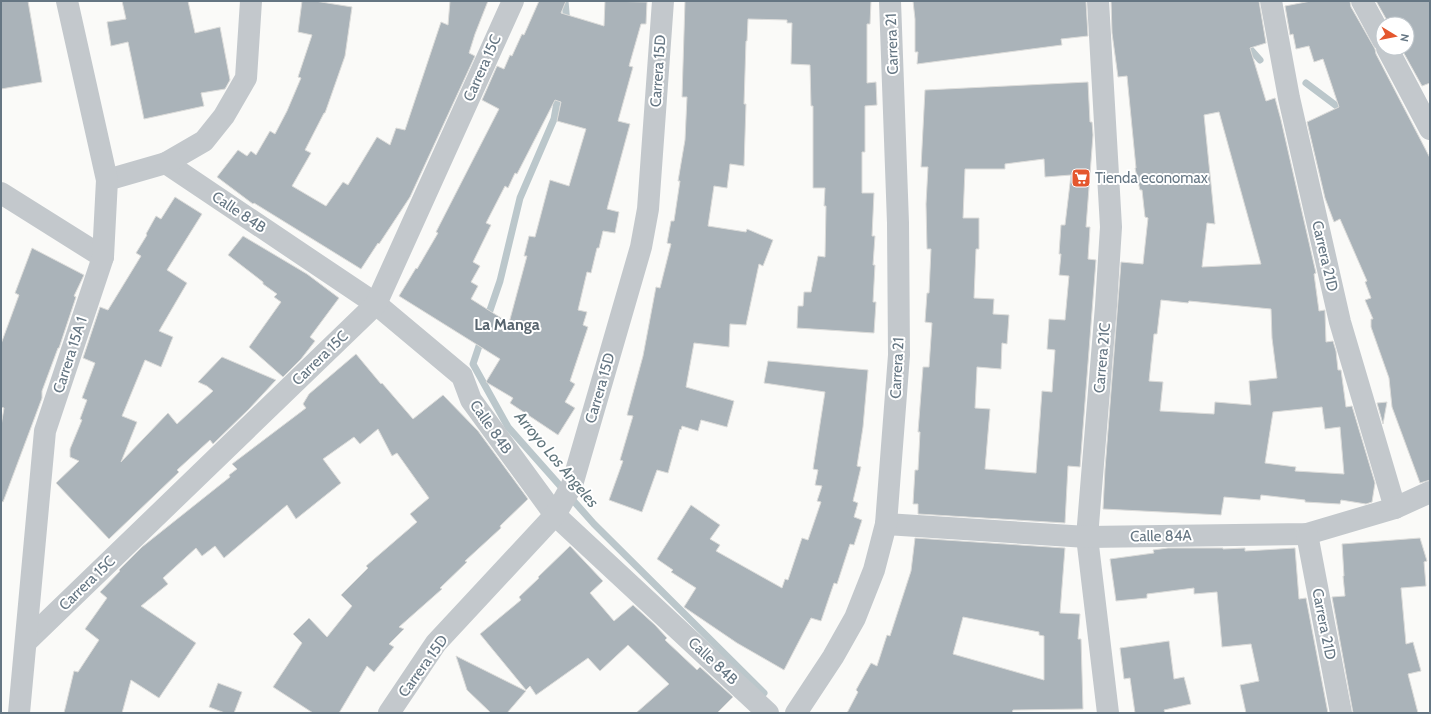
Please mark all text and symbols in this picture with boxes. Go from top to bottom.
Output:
street label: Carrera 21 [882,13,902,75]
north arrow [1375,16,1415,56]
street label: Carrera 15C [459,32,505,104]
text: N [1397,33,1412,43]
street label: Carrera 15D [646,34,670,108]
supermarket icon: Tienda economax [1070,167,1092,189]
place label: Tienda economax [1095,169,1208,187]
street label: Calle 84B [209,187,269,237]
street label: Carrera 21D [1308,219,1342,293]
street label: Carrera 15A 1 [49,315,91,395]
district label: La Manga [474,315,540,334]
street label: Carrera 21C [1090,322,1114,394]
street label: Carrera 15C [288,327,352,389]
street label: Carrera 21 [886,337,908,399]
street label: Carrera 15D [581,351,619,425]
street label: Calle 84B [466,397,516,457]
water label: Arroyo Los Angeles [510,407,602,511]
street label: Calle 84A [1130,526,1193,546]
street label: Carrera 15C [55,552,119,614]
street label: Carrera 21D [1308,587,1340,661]
street label: Carrera 15D [394,631,452,701]
street label: Calle 84B [684,634,742,688]

